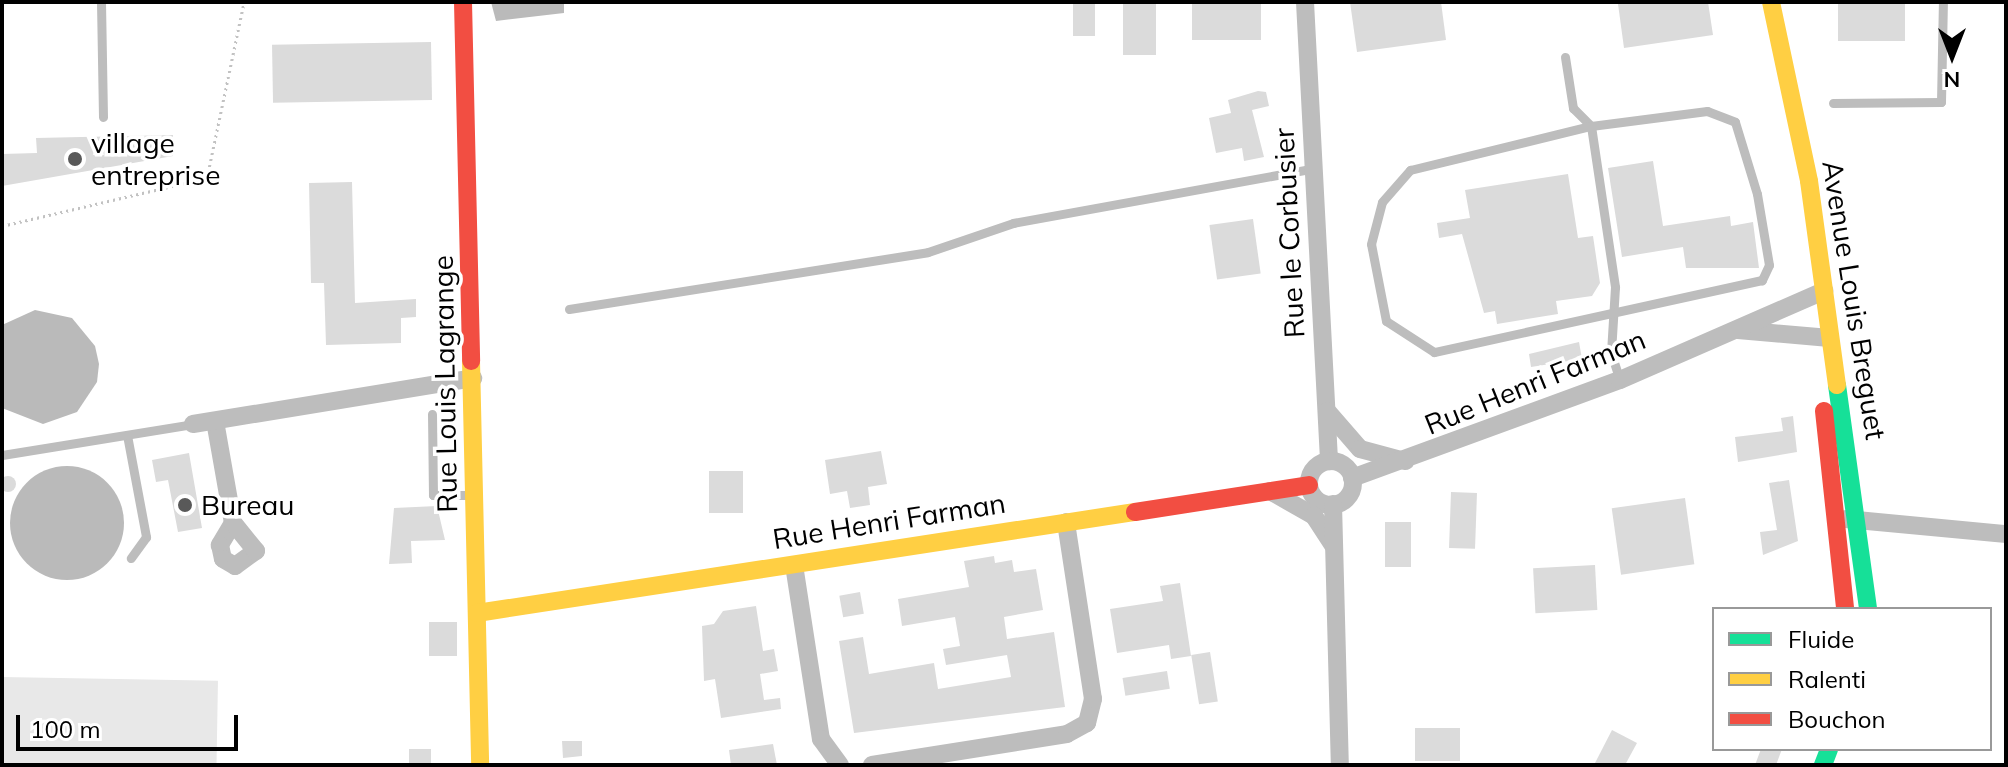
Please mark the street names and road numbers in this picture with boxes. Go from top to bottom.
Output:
street label: Rue le Corbusier [1267,127,1311,339]
street label: Avenue Louis Breguet [1815,158,1893,442]
street label: Rue Louis Lagrange [426,255,464,513]
street label: Rue Henri Farman [1420,322,1650,442]
street label: Rue Henri Farman [770,486,1008,556]

